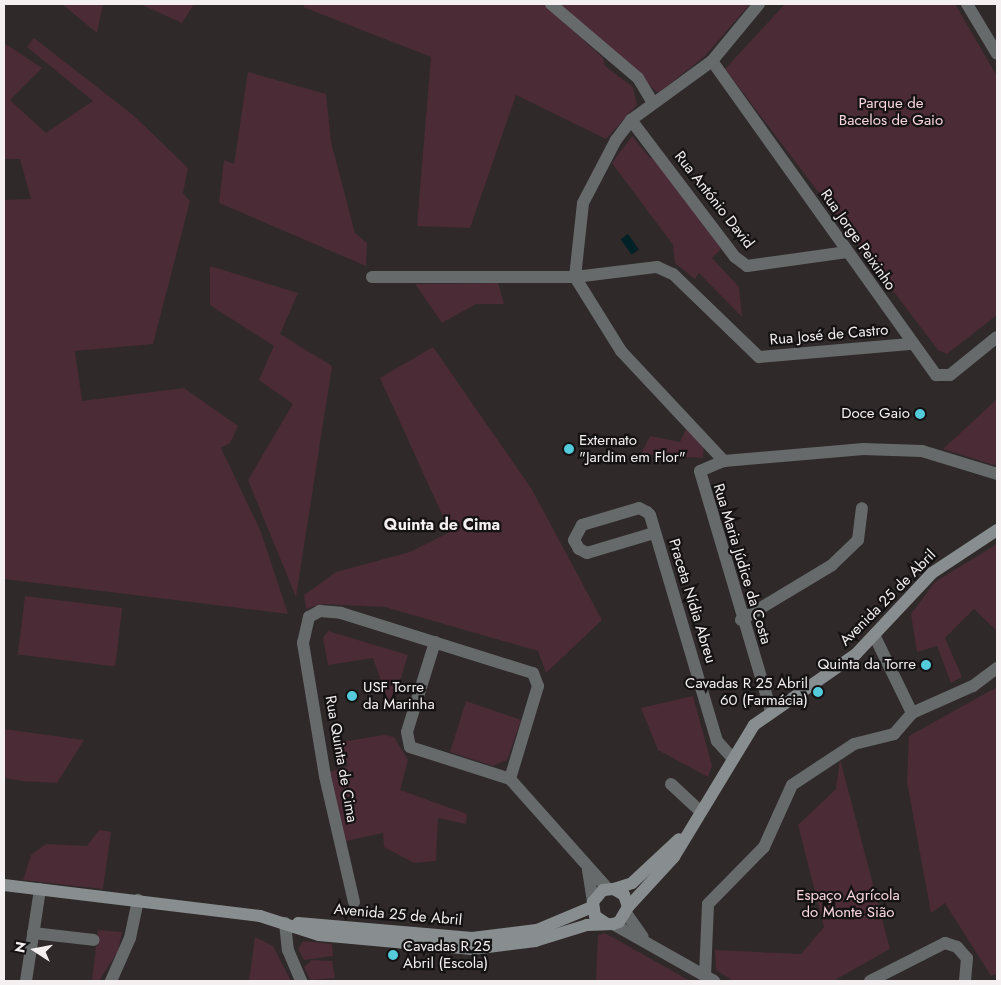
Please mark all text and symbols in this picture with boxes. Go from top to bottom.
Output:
park label: Parque de Bacelos de Gaio [839,94,943,129]
street label: Rua António David [670,148,758,252]
street label: Rua Jorge Peixinho [816,186,900,294]
street label: Rua José de Castro [769,321,889,349]
place label: Doce Gaio [841,405,910,423]
marker: Doce Gaio [914,408,926,420]
place label: Externato "Jardim em Flor" [579,431,686,466]
marker: Externato "Jardim em Flor" [563,443,575,455]
street label: Rua Maria Júdice da Costa [709,482,775,646]
district label: Quinta de Cima [384,515,500,535]
street label: Praceta Nídia Abreu [665,537,719,665]
street label: Avenida 25 de Abril [836,546,940,650]
place label: Quinta da Torre [817,656,916,674]
marker: Quinta da Torre [920,659,932,671]
place label: Cavadas R 25 Abril 60 (Farmácia) [685,674,808,709]
place label: USF Torre da Marinha [363,678,435,713]
marker: Cavadas R 25 Abril 60 (Farmácia) [812,686,824,698]
marker: USF Torre da Marinha [345,689,359,703]
street label: Rua Quinta de Cima [321,694,361,824]
park label: Espaço Agrícola do Monte Sião [796,886,900,921]
street label: Avenida 25 de Abril [333,900,463,930]
north arrow [10,925,60,975]
place label: Cavadas R 25 Abril (Escola) [403,937,490,972]
text: N [9,940,31,955]
marker: Cavadas R 25 Abril (Escola) [387,949,399,961]

